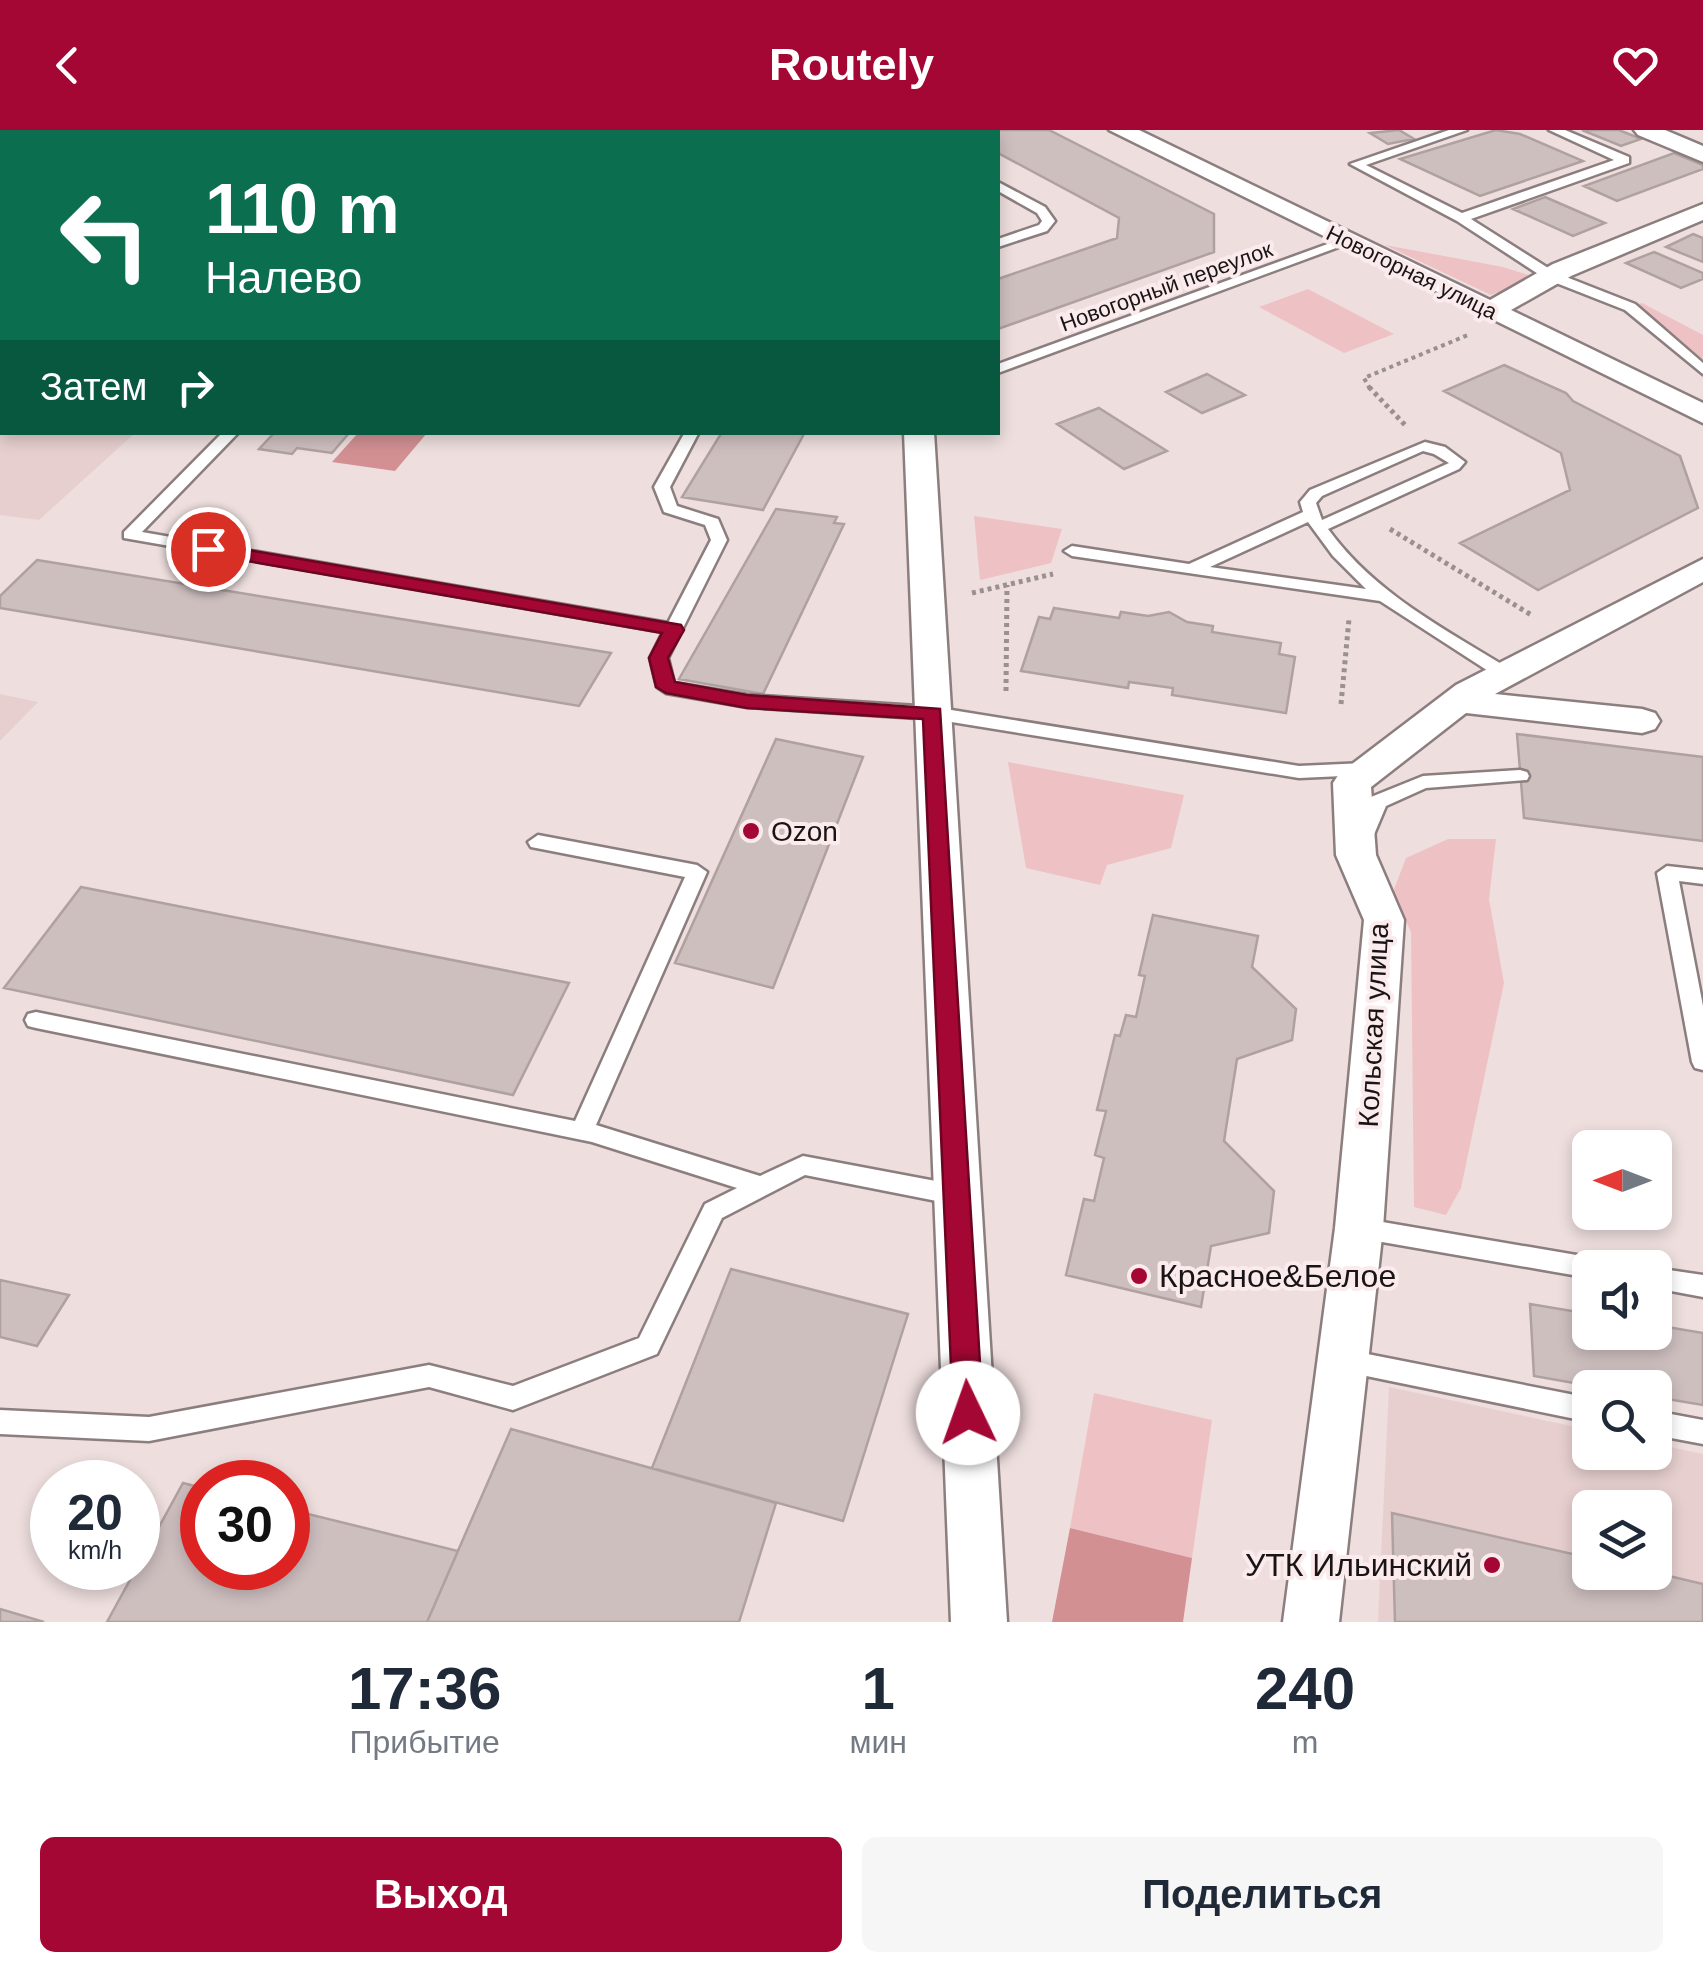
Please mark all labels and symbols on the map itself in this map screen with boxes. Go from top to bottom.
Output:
street label: Новогорная улица [1322,220,1502,325]
street label: Новогорный переулок [1057,236,1276,337]
pin [166,507,251,592]
place label: Ozon [771,816,838,847]
marker: Ozon [740,820,762,842]
street label: Кольская улица [1353,922,1394,1128]
north arrow [1572,1130,1672,1230]
place label: Красное&Белое [1159,1258,1396,1294]
marker: Красное&Белое [1128,1265,1150,1287]
position arrow [916,1361,1020,1465]
speed limit sign: 30 [180,1460,310,1590]
place label: УТК Ильинский [1245,1547,1472,1583]
marker: УТК Ильинский [1481,1554,1503,1576]

